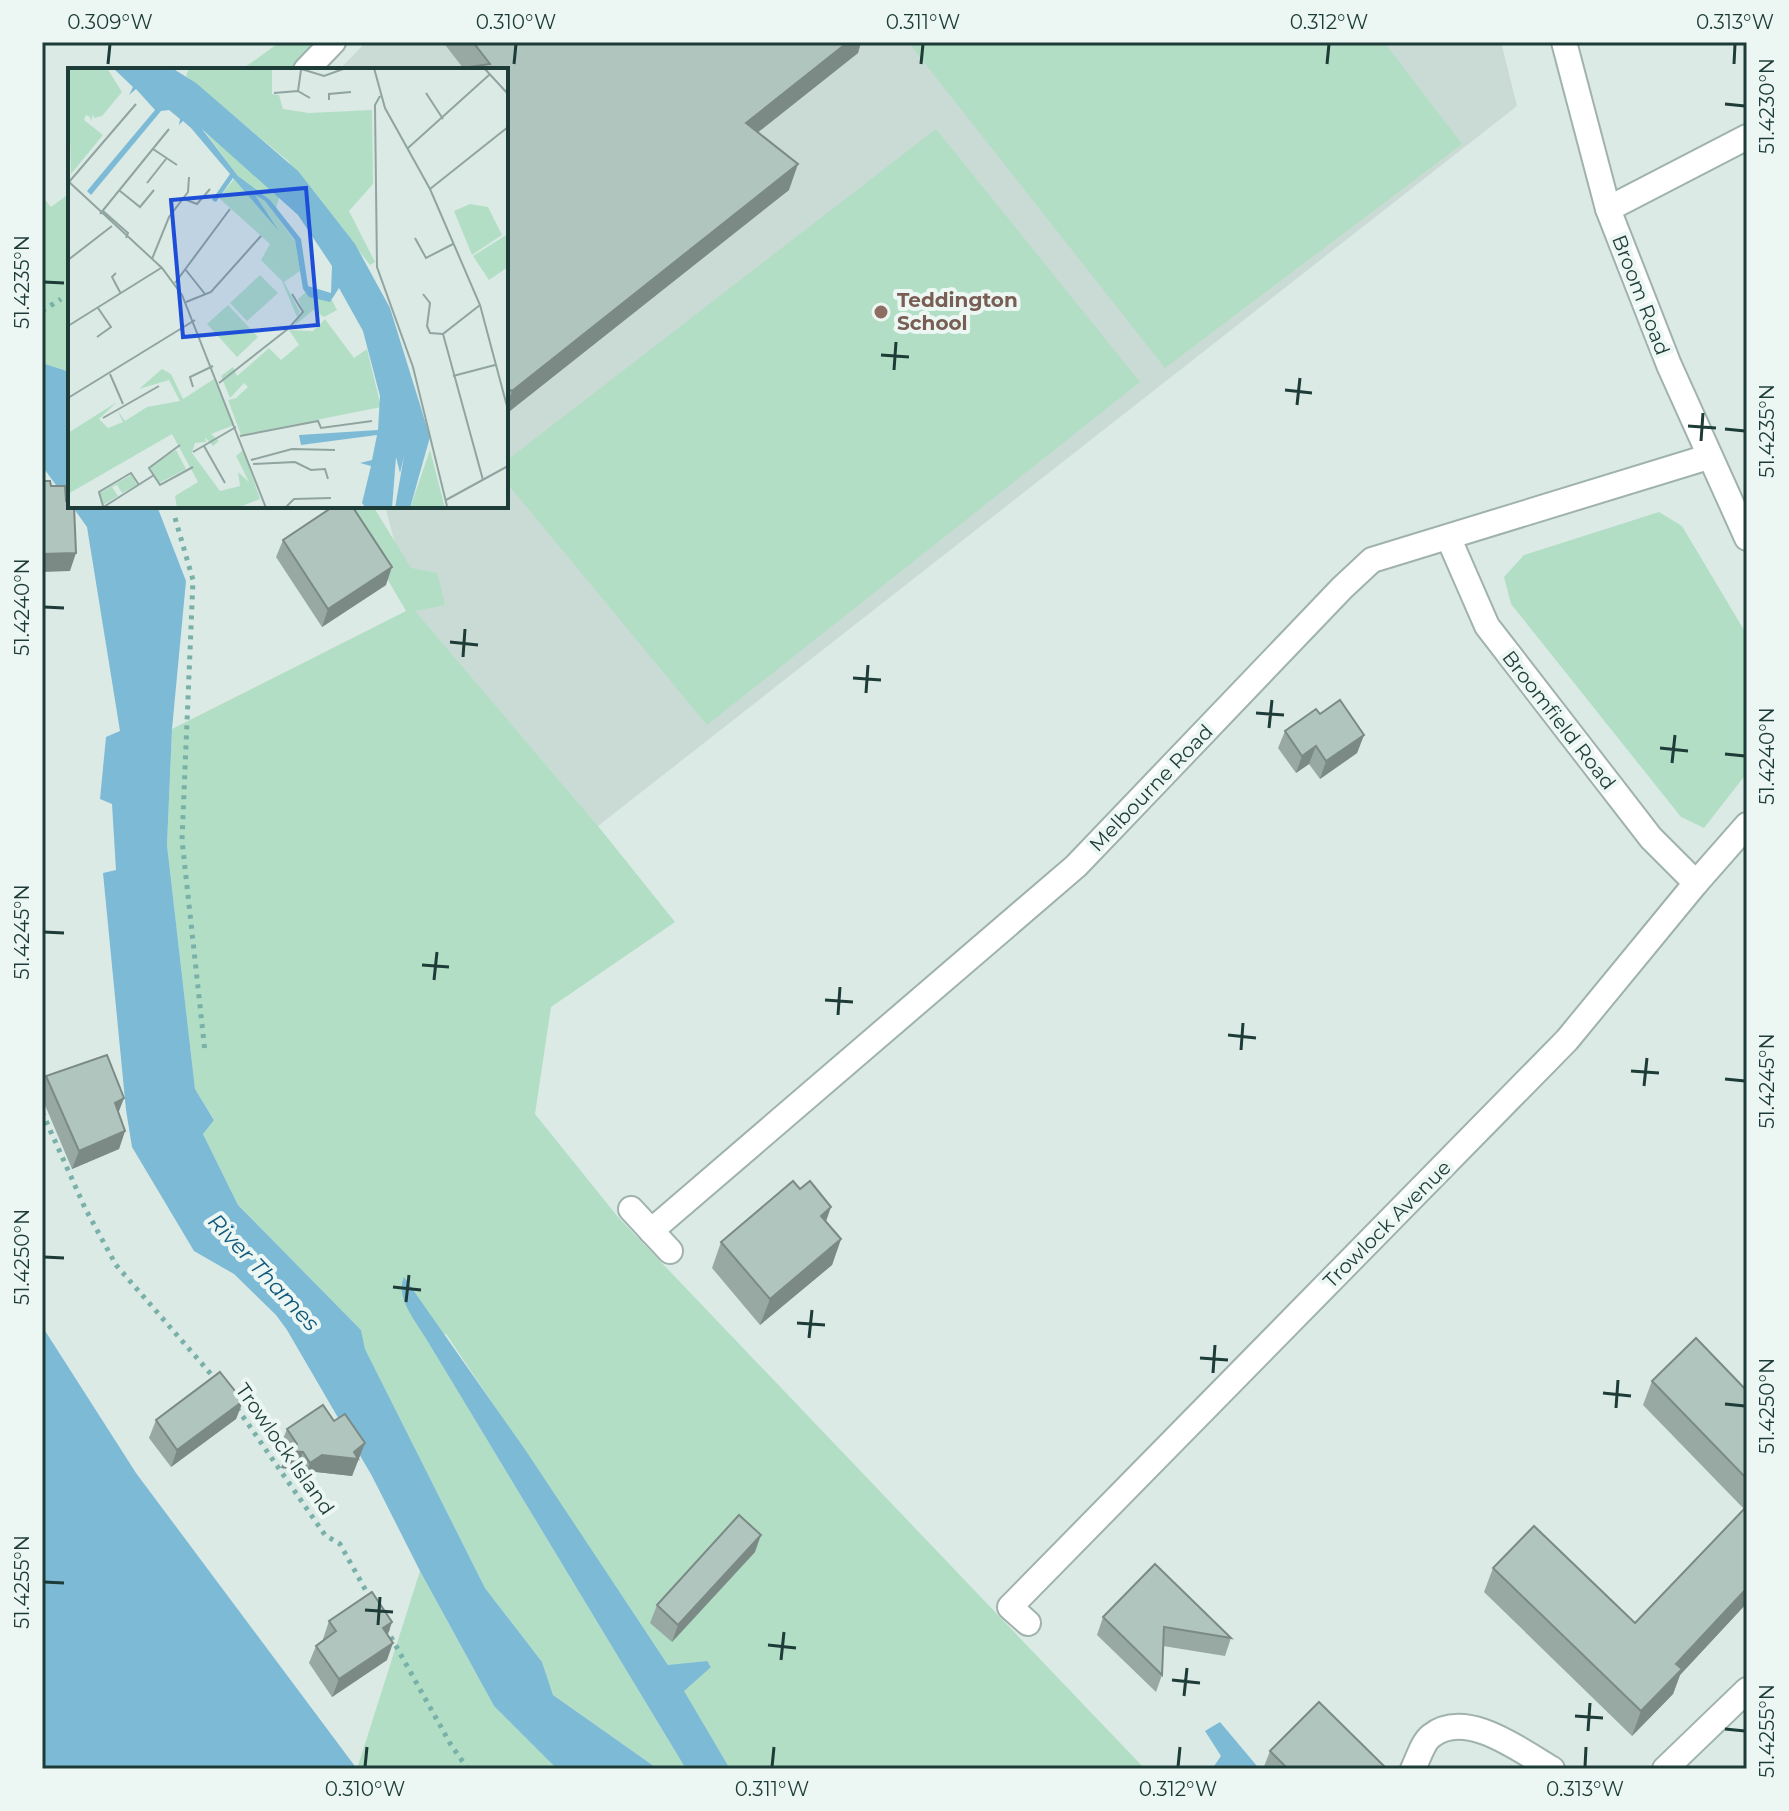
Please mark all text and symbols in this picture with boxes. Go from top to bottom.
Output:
text: 0.309°W [67,10,153,34]
text: 0.310°W [476,10,556,34]
text: 0.311°W [886,10,960,34]
text: 0.312°W [1290,10,1368,34]
text: 0.313°W [1696,10,1774,34]
text: 51.4230°N [1755,58,1779,154]
inset map [68,68,508,508]
street label: Broom Road [1607,232,1675,358]
text: 51.4235°N [10,235,34,329]
place label: Teddington School [897,288,1018,335]
marker: Teddington School [872,303,890,321]
text: 51.4235°N [1755,384,1779,478]
text: 51.4240°N [10,558,34,656]
street label: Broomfield Road [1497,646,1621,794]
text: 51.4240°N [1755,707,1779,805]
street label: Melbourne Road [1084,720,1218,856]
text: 51.4245°N [10,884,34,980]
text: 51.4245°N [1755,1033,1779,1129]
street label: Trowlock Avenue [1318,1155,1456,1293]
water label: River Thames [202,1208,325,1337]
text: 51.4250°N [10,1209,34,1305]
text: 51.4250°N [1755,1358,1779,1454]
street label: Trowlock Island [231,1379,339,1519]
text: 51.4255°N [10,1535,34,1629]
text: 51.4255°N [1755,1684,1779,1778]
text: 0.310°W [325,1777,405,1801]
text: 0.311°W [735,1777,809,1801]
text: 0.312°W [1139,1777,1217,1801]
text: 0.313°W [1546,1777,1624,1801]

